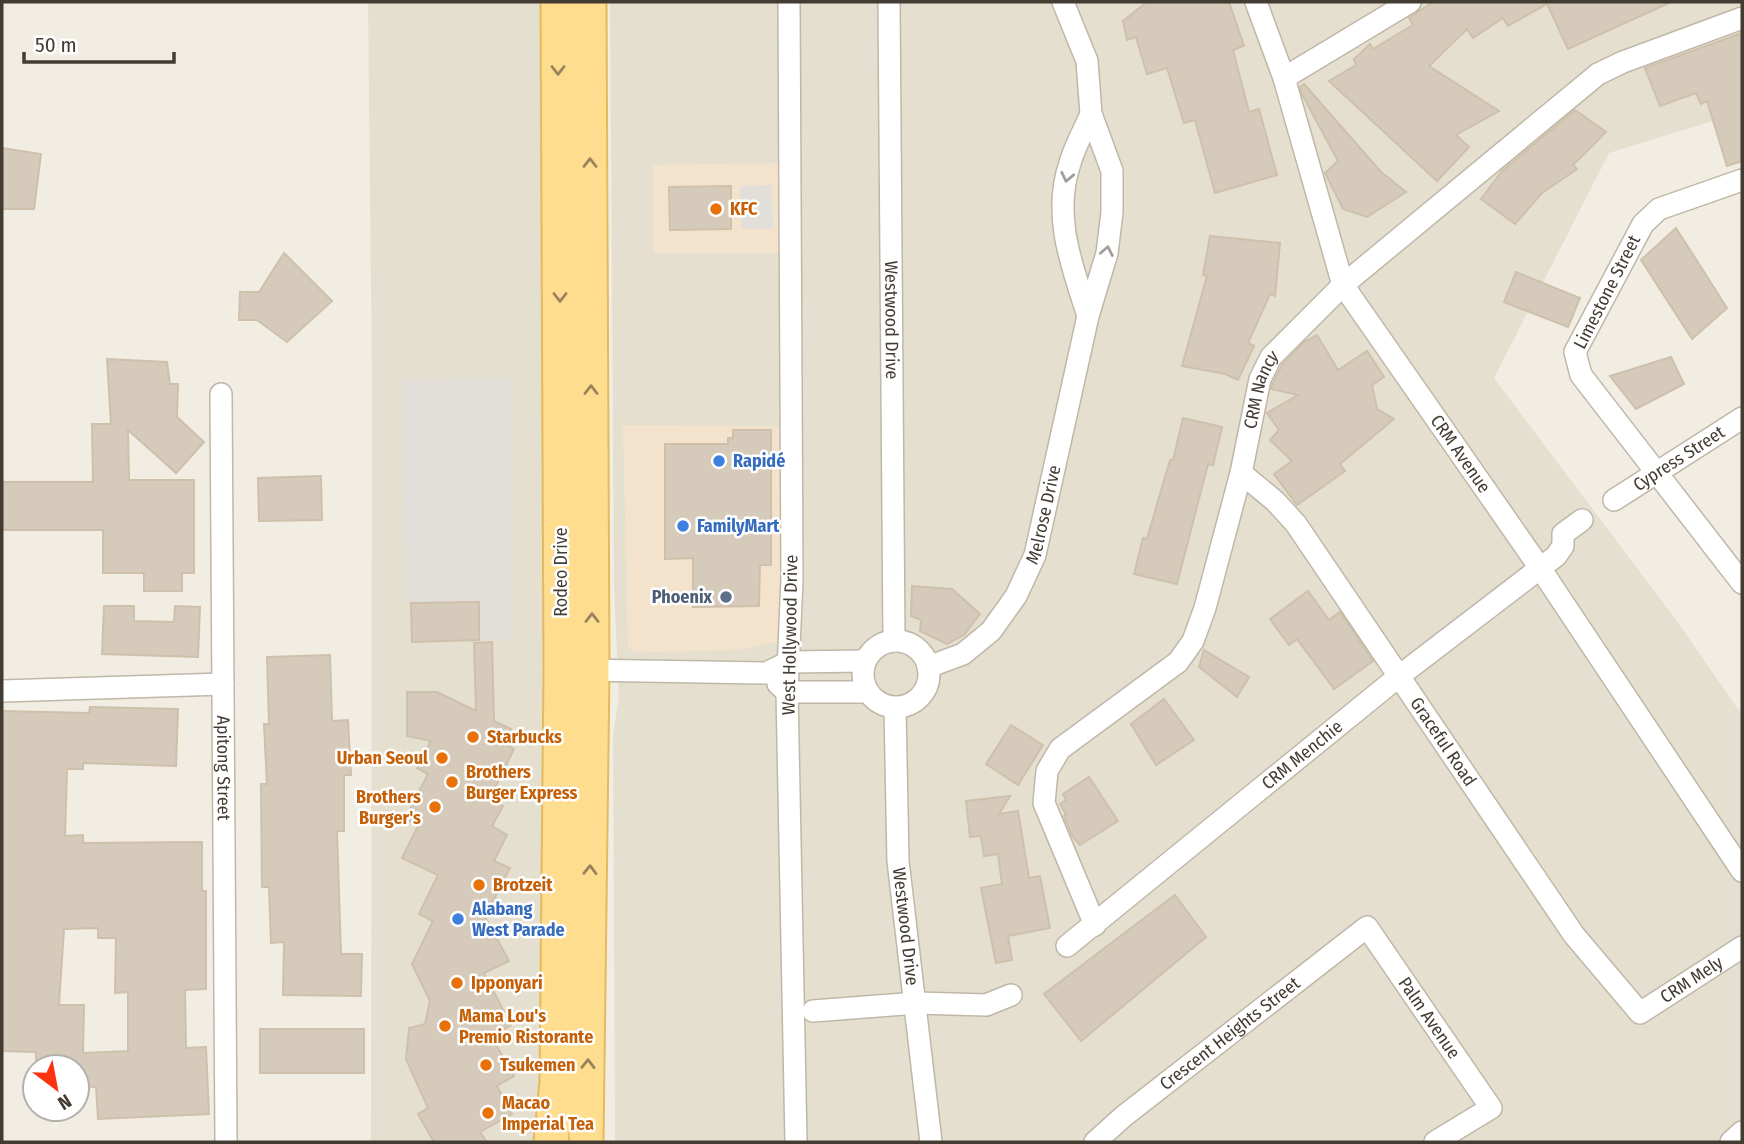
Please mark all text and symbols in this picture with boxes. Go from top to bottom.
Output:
scale bar [24,21,175,65]
text: 50 m [35,32,77,58]
one-way arrow [550,65,566,76]
one-way arrow [582,157,598,168]
one-way arrow [1060,171,1075,183]
place label: KFC [730,198,758,220]
marker: KFC [708,201,724,217]
street label: Limestone Street [1569,231,1645,353]
one-way arrow [1098,245,1113,257]
street label: Westwood Drive [880,261,903,379]
one-way arrow [552,293,568,303]
street label: CRM Nancy [1239,345,1283,431]
one-way arrow [583,385,599,395]
street label: CRM Avenue [1426,411,1495,497]
street label: Cypress Street [1629,421,1729,496]
place label: Rapidé [733,450,785,472]
marker: Rapidé [711,453,727,469]
street label: Melrose Drive [1021,463,1066,568]
place label: FamilyMart [697,515,780,537]
marker: FamilyMart [675,518,691,534]
street label: Rodeo Drive [550,527,572,617]
street label: West Hollywood Drive [778,554,802,715]
place label: Phoenix [652,586,713,608]
marker: Phoenix [718,589,734,605]
one-way arrow [584,612,600,623]
street label: Graceful Road [1405,693,1481,790]
street label: Apitong Street [212,715,235,821]
street label: CRM Menchie [1257,715,1347,794]
place label: Starbucks [487,726,562,748]
marker: Starbucks [465,729,481,745]
place label: Urban Seoul [337,747,428,769]
marker: Urban Seoul [434,750,450,766]
place label: Brothers Burger Express [466,761,578,804]
marker: Brothers Burger Express [444,774,460,790]
place label: Brothers Burger's [356,786,421,829]
marker: Brothers Burger's [427,799,443,815]
one-way arrow [582,864,598,875]
street label: Westwood Drive [888,866,924,987]
place label: Brotzeit [493,874,553,896]
marker: Brotzeit [471,877,487,893]
place label: Alabang West Parade [471,898,565,941]
marker: Alabang West Parade [450,911,466,927]
street label: CRM Mely [1656,951,1727,1008]
place label: Ipponyari [471,972,543,994]
street label: Crescent Heights Street [1155,972,1304,1095]
street label: Palm Avenue [1394,973,1465,1063]
marker: Ipponyari [449,975,465,991]
place label: Mama Lou's Premio Ristorante [459,1005,593,1048]
marker: Mama Lou's Premio Ristorante [437,1018,453,1034]
north arrow [21,1053,91,1123]
place label: Tsukemen [500,1054,576,1076]
marker: Tsukemen [478,1057,494,1073]
one-way arrow [580,1059,595,1070]
text: N [54,1089,76,1115]
place label: Macao Imperial Tea [502,1092,594,1135]
marker: Macao Imperial Tea [480,1105,496,1121]

